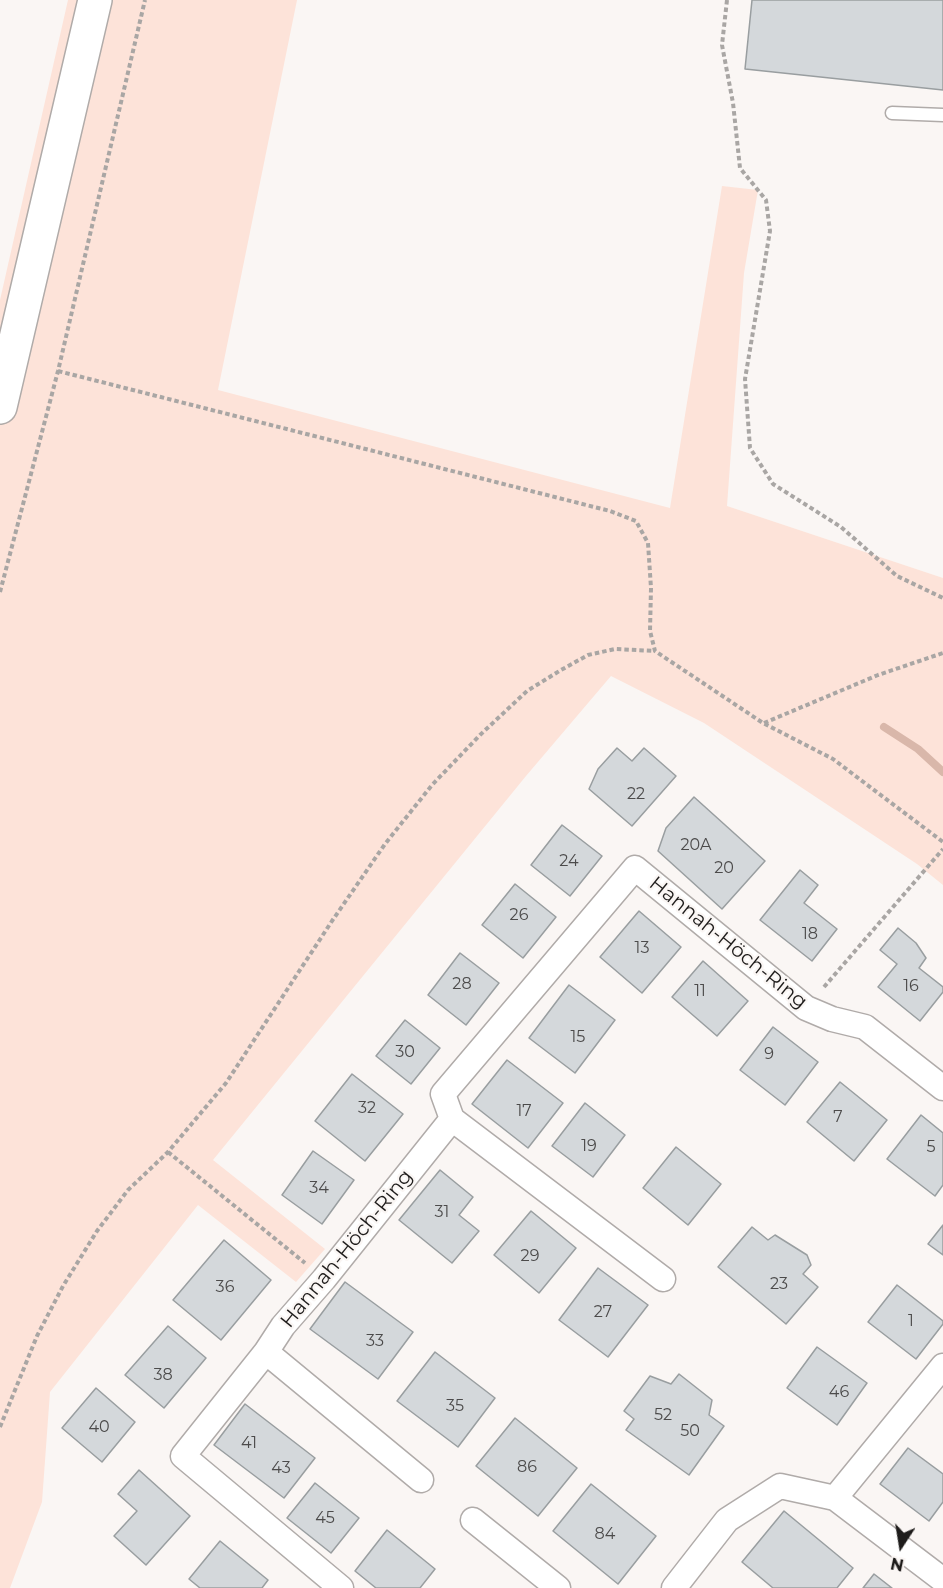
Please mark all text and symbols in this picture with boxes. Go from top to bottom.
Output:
house number: 22 [627,784,645,804]
house number: 20A [680,835,712,855]
house number: 24 [559,851,579,871]
house number: 20 [714,858,734,878]
street label: Hannah-Höch-Ring [644,872,812,1014]
house number: 26 [510,905,528,925]
house number: 18 [802,924,818,944]
house number: 13 [635,938,649,958]
house number: 28 [452,974,472,994]
house number: 16 [903,976,919,996]
house number: 11 [694,981,706,1001]
house number: 15 [571,1027,585,1047]
house number: 30 [395,1042,415,1062]
house number: 9 [764,1044,774,1064]
house number: 32 [358,1098,376,1118]
house number: 17 [516,1101,532,1121]
house number: 7 [833,1107,843,1127]
house number: 19 [581,1136,597,1156]
house number: 5 [926,1137,936,1157]
street label: Hannah-Höch-Ring [276,1165,418,1333]
house number: 34 [309,1178,329,1198]
house number: 31 [435,1202,449,1222]
house number: 29 [521,1246,539,1266]
house number: 23 [770,1274,788,1294]
house number: 36 [216,1277,234,1297]
house number: 27 [594,1302,612,1322]
house number: 1 [908,1311,914,1331]
house number: 33 [366,1331,384,1351]
house number: 38 [153,1365,173,1385]
house number: 46 [829,1382,849,1402]
house number: 35 [446,1396,464,1416]
house number: 52 [654,1405,672,1425]
house number: 40 [88,1417,110,1437]
house number: 50 [680,1421,700,1441]
house number: 41 [241,1433,257,1453]
house number: 86 [517,1457,537,1477]
house number: 43 [271,1458,291,1478]
house number: 45 [315,1508,335,1528]
north arrow [871,1516,931,1576]
house number: 84 [595,1524,615,1544]
text: N [889,1553,905,1575]

